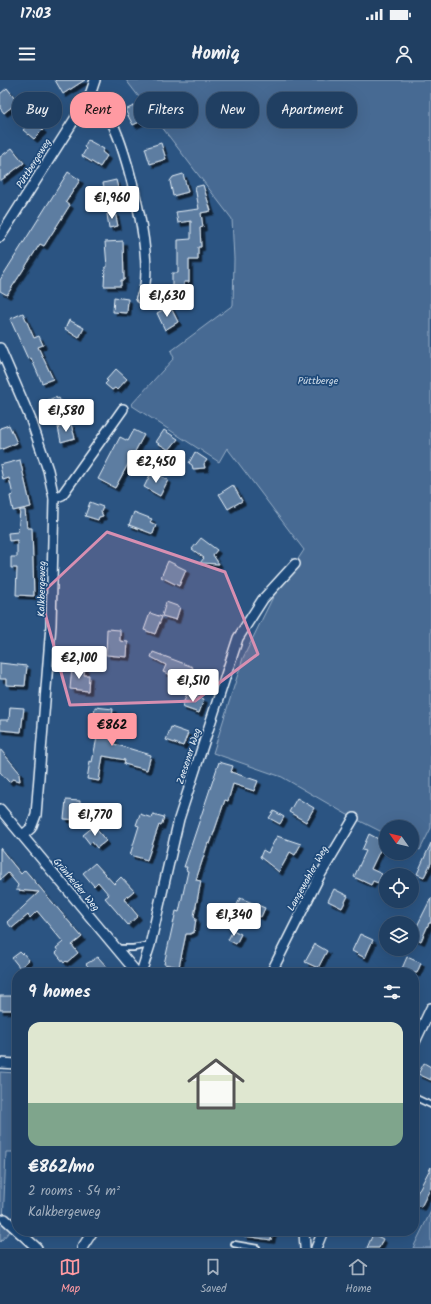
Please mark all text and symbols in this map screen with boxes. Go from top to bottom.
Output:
text: 17:03 [20,2,51,26]
text: Homiq [191,40,240,69]
icon: menu [16,43,38,65]
icon: person [393,43,415,65]
chip: Buy [12,92,62,128]
chip: Rent [70,92,126,128]
chip: Filters [134,92,198,128]
chip: New [206,92,259,128]
chip: Apartment [267,92,357,128]
street label: Püttbergeweg [12,135,56,192]
pin: €1,960 [79,186,145,220]
text: €1,960 [94,188,130,209]
pin: €1,630 [134,284,200,318]
text: €1,630 [149,286,185,307]
park label: Püttberge [298,373,339,389]
pin: €1,580 [33,399,99,433]
text: €1,580 [48,401,84,422]
pin: €2,450 [123,450,189,484]
text: €2,450 [136,452,176,473]
street label: Kalkbergeweg [34,561,50,617]
pin: €2,100 [46,646,112,680]
text: €2,100 [61,648,97,669]
pin: €1,510 [160,669,226,703]
text: €1,510 [177,671,209,692]
pin: €862 [88,713,136,747]
text: €862 [97,715,127,736]
street label: Zeesener Weg [172,726,206,786]
pin: €1,770 [62,803,128,837]
text: €1,770 [78,805,112,826]
north arrow [379,820,419,860]
map controls [379,820,419,956]
street label: Langewahler Weg [283,843,333,914]
street label: Grünheider Weg [49,854,104,915]
button: locate [379,868,419,908]
pin: €1,340 [201,903,267,937]
text: €1,340 [216,905,252,926]
button: layers [379,916,419,956]
text: 9 homes [28,979,91,1006]
icon: filters [381,981,403,1003]
icon: home [180,1048,252,1120]
text: €862/mo [28,1154,94,1181]
text: 2 rooms · 54 m² [28,1181,120,1202]
text: Kalkbergeweg [28,1202,101,1223]
tab: Map [59,1256,81,1298]
tab: Saved [200,1256,227,1298]
tab: Home [345,1256,372,1298]

